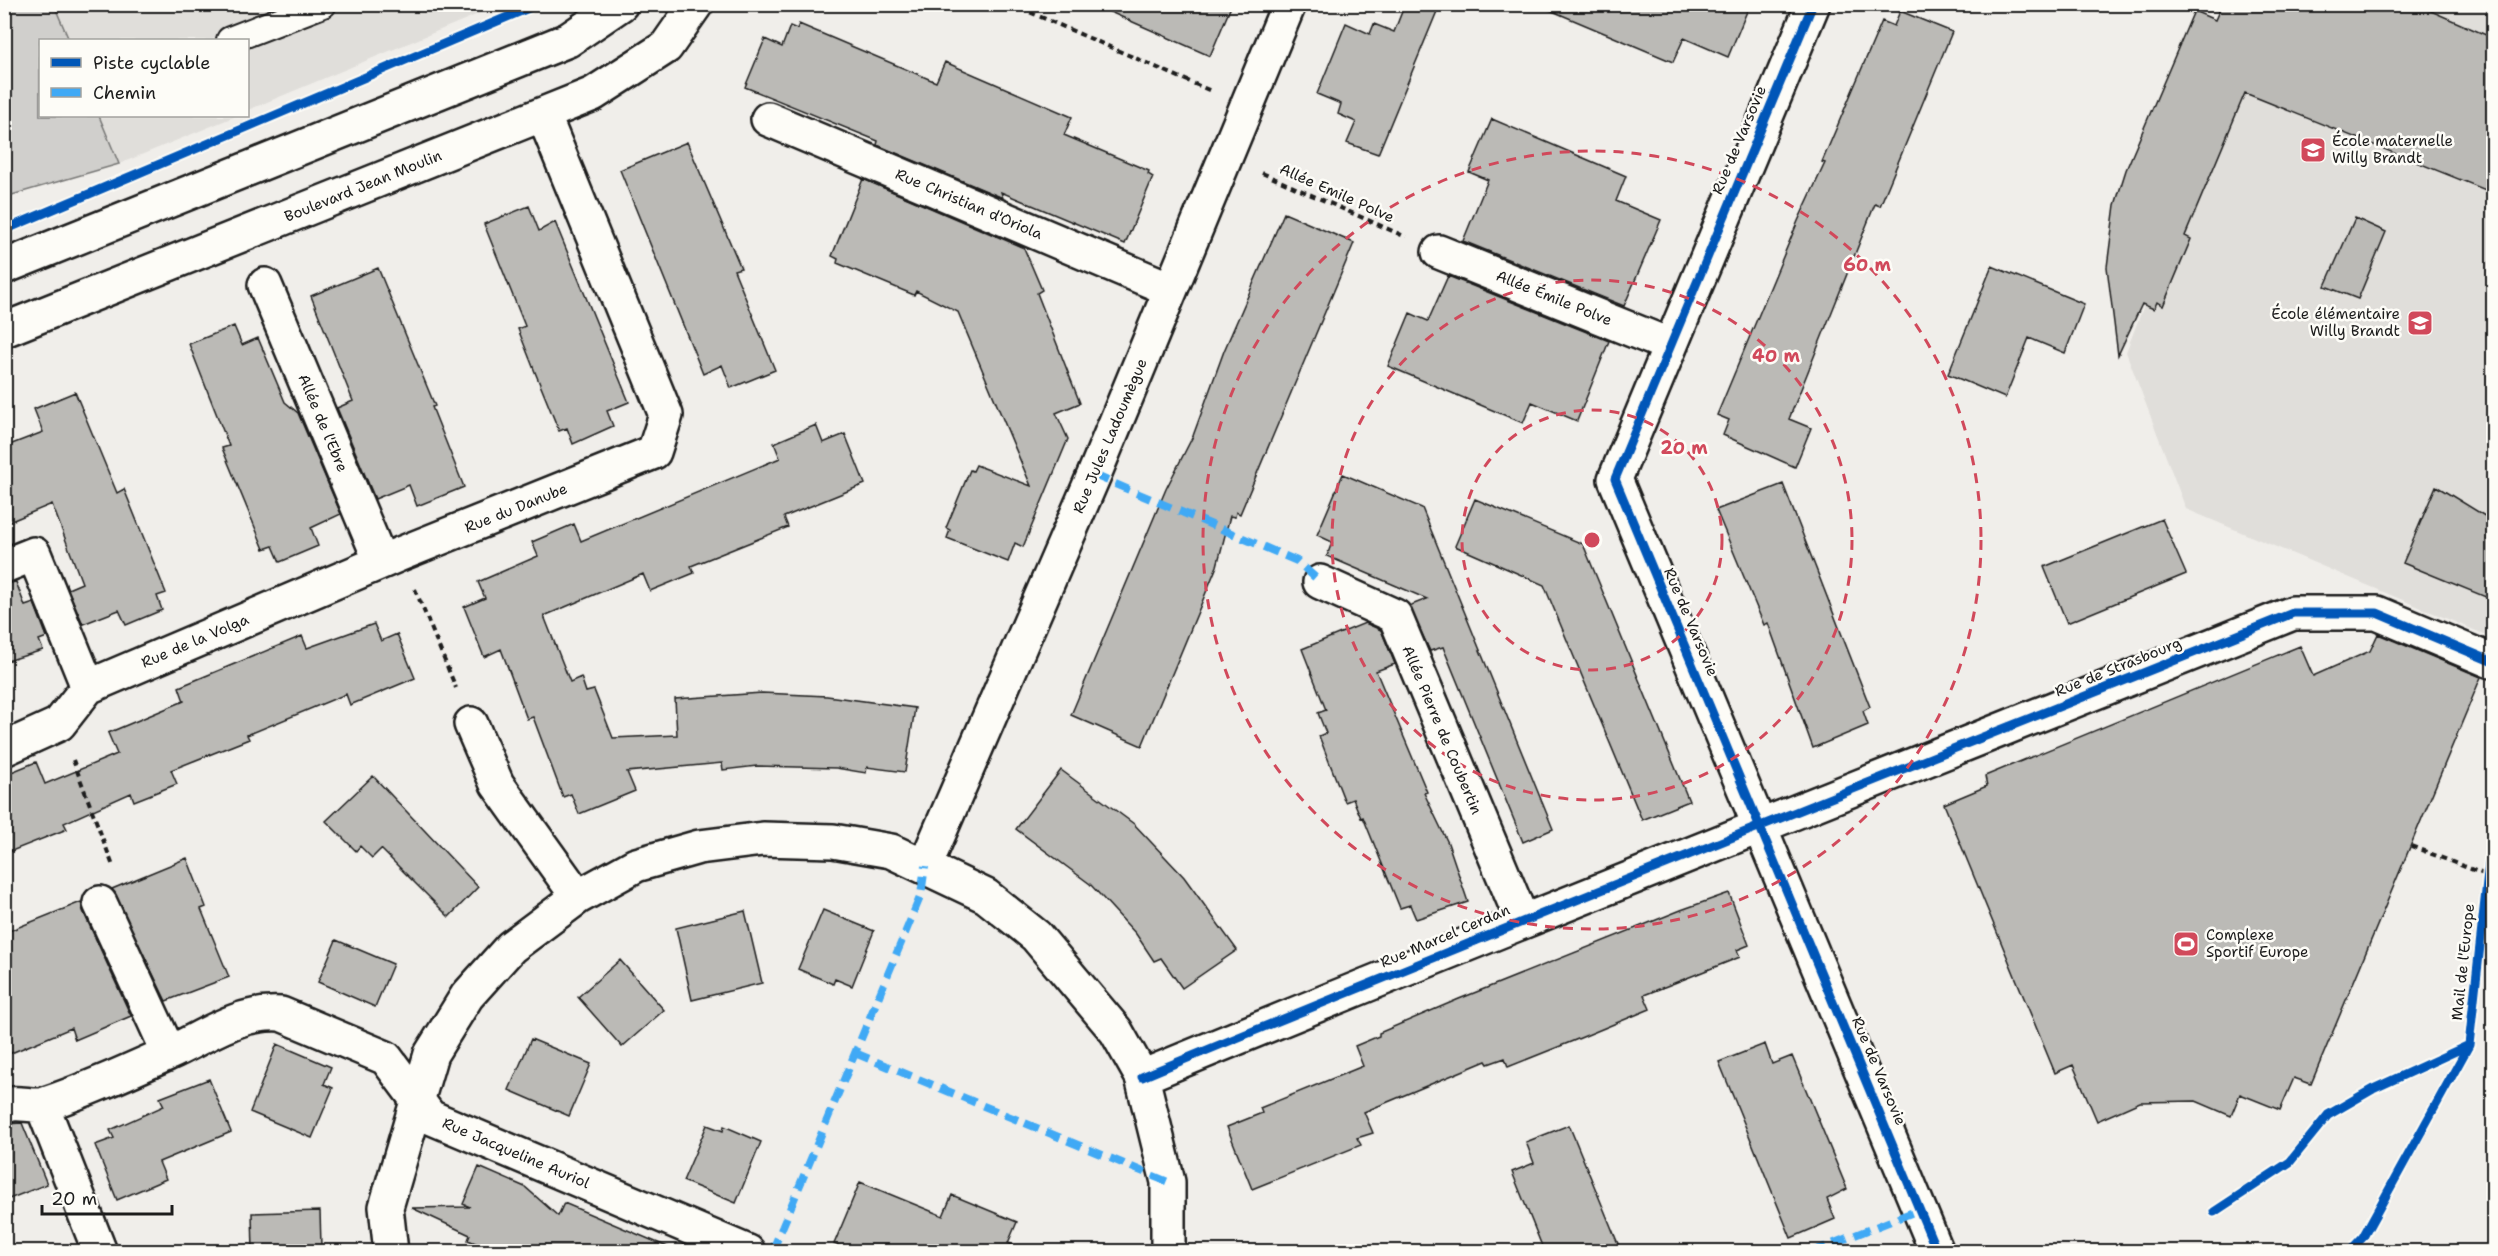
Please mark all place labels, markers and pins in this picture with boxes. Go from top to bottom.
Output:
place label: École maternelle Willy Brandt [2332,130,2453,168]
school or university icon: École maternelle Willy Brandt [2298,135,2328,165]
place label: École élémentaire Willy Brandt [2271,303,2400,341]
school or university icon: École élémentaire Willy Brandt [2405,308,2435,338]
centre of rings [1582,530,1602,550]
place label: Complexe Sportif Europe [2206,925,2309,962]
sports icon: Complexe Sportif Europe [2171,929,2201,959]

